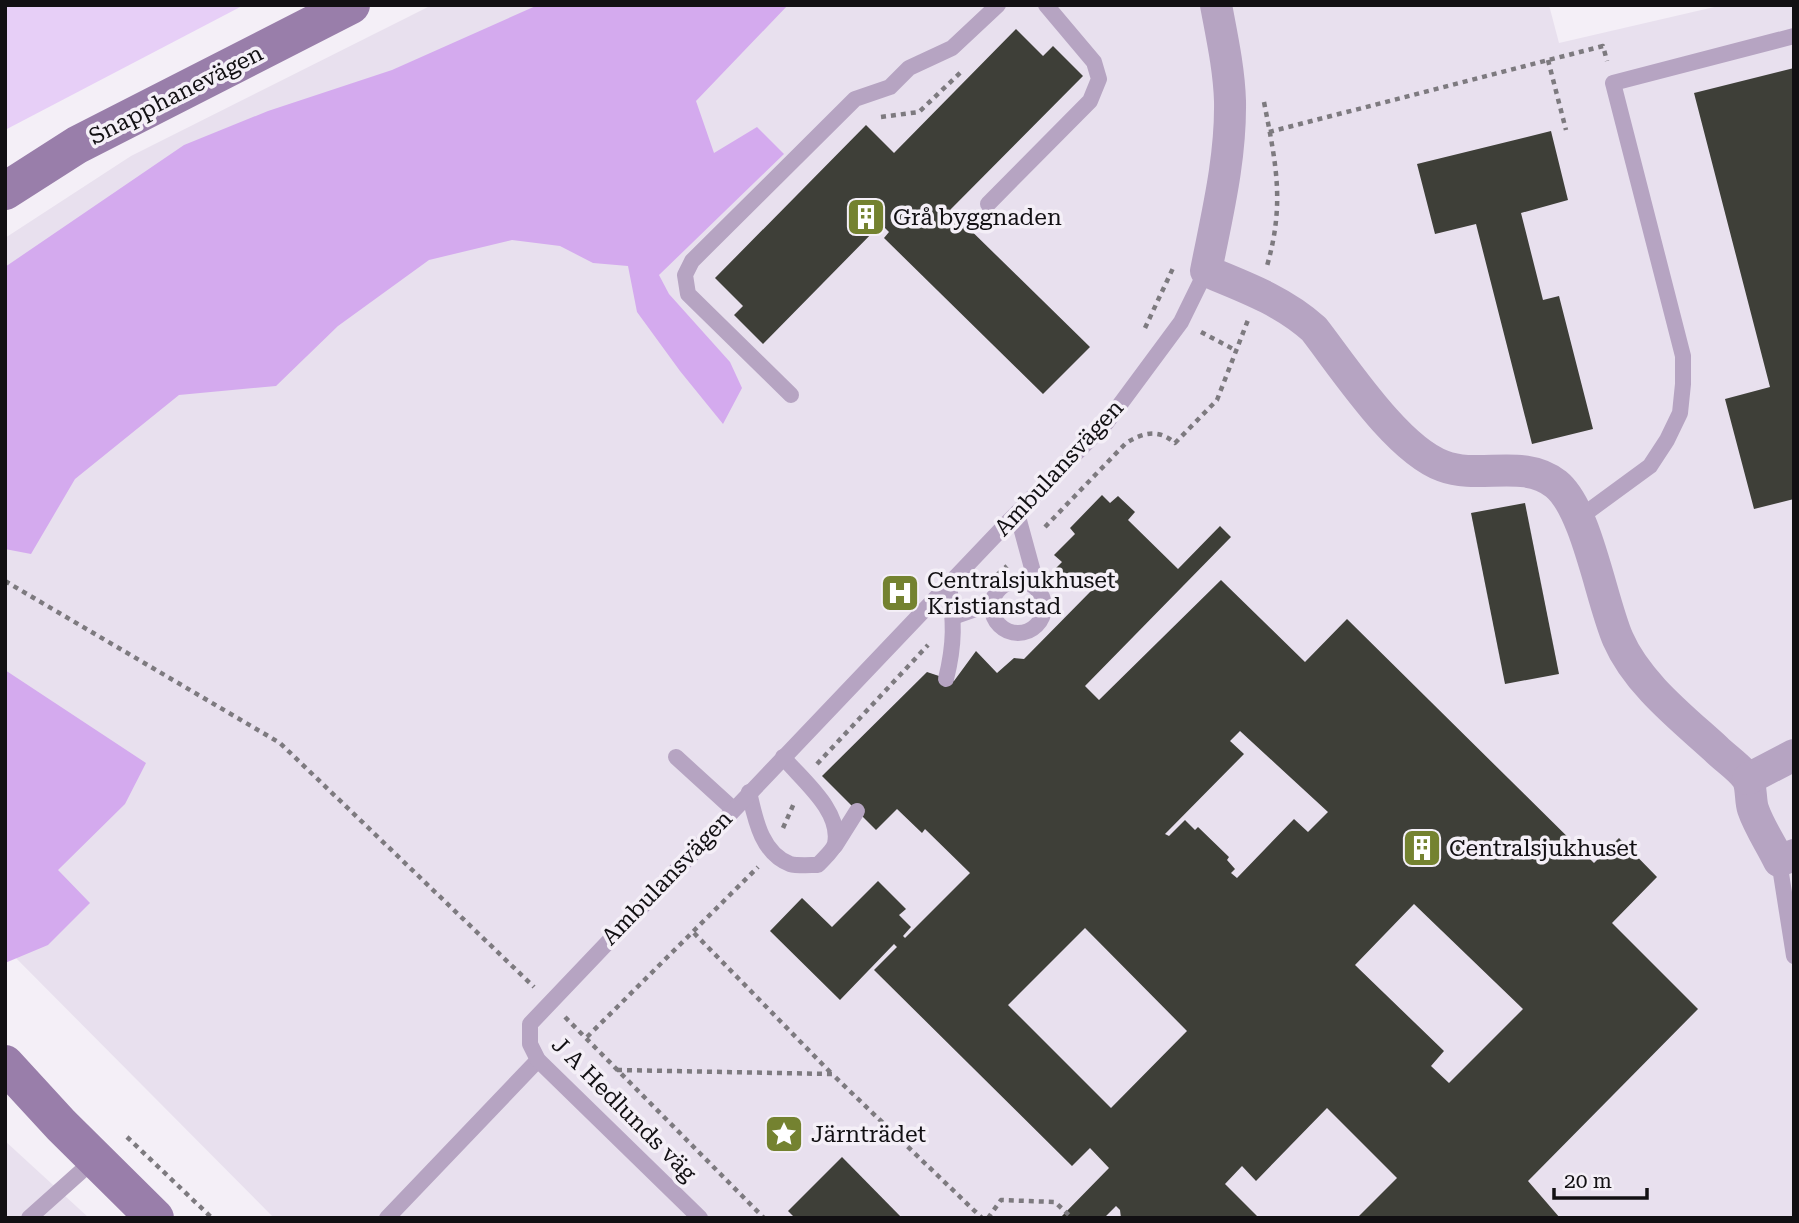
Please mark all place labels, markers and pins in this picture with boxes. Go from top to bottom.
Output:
building icon: Grå byggnaden [845,196,887,238]
place label: Grå byggnaden [893,204,1062,231]
place label: Centralsjukhuset Kristianstad [927,567,1116,620]
hospital icon: Centralsjukhuset Kristianstad [879,572,921,614]
building icon: Centralsjukhuset [1401,827,1443,869]
place label: Centralsjukhuset [1449,835,1638,862]
place icon: Järnträdet [763,1113,805,1155]
place label: Järnträdet [811,1121,927,1148]

